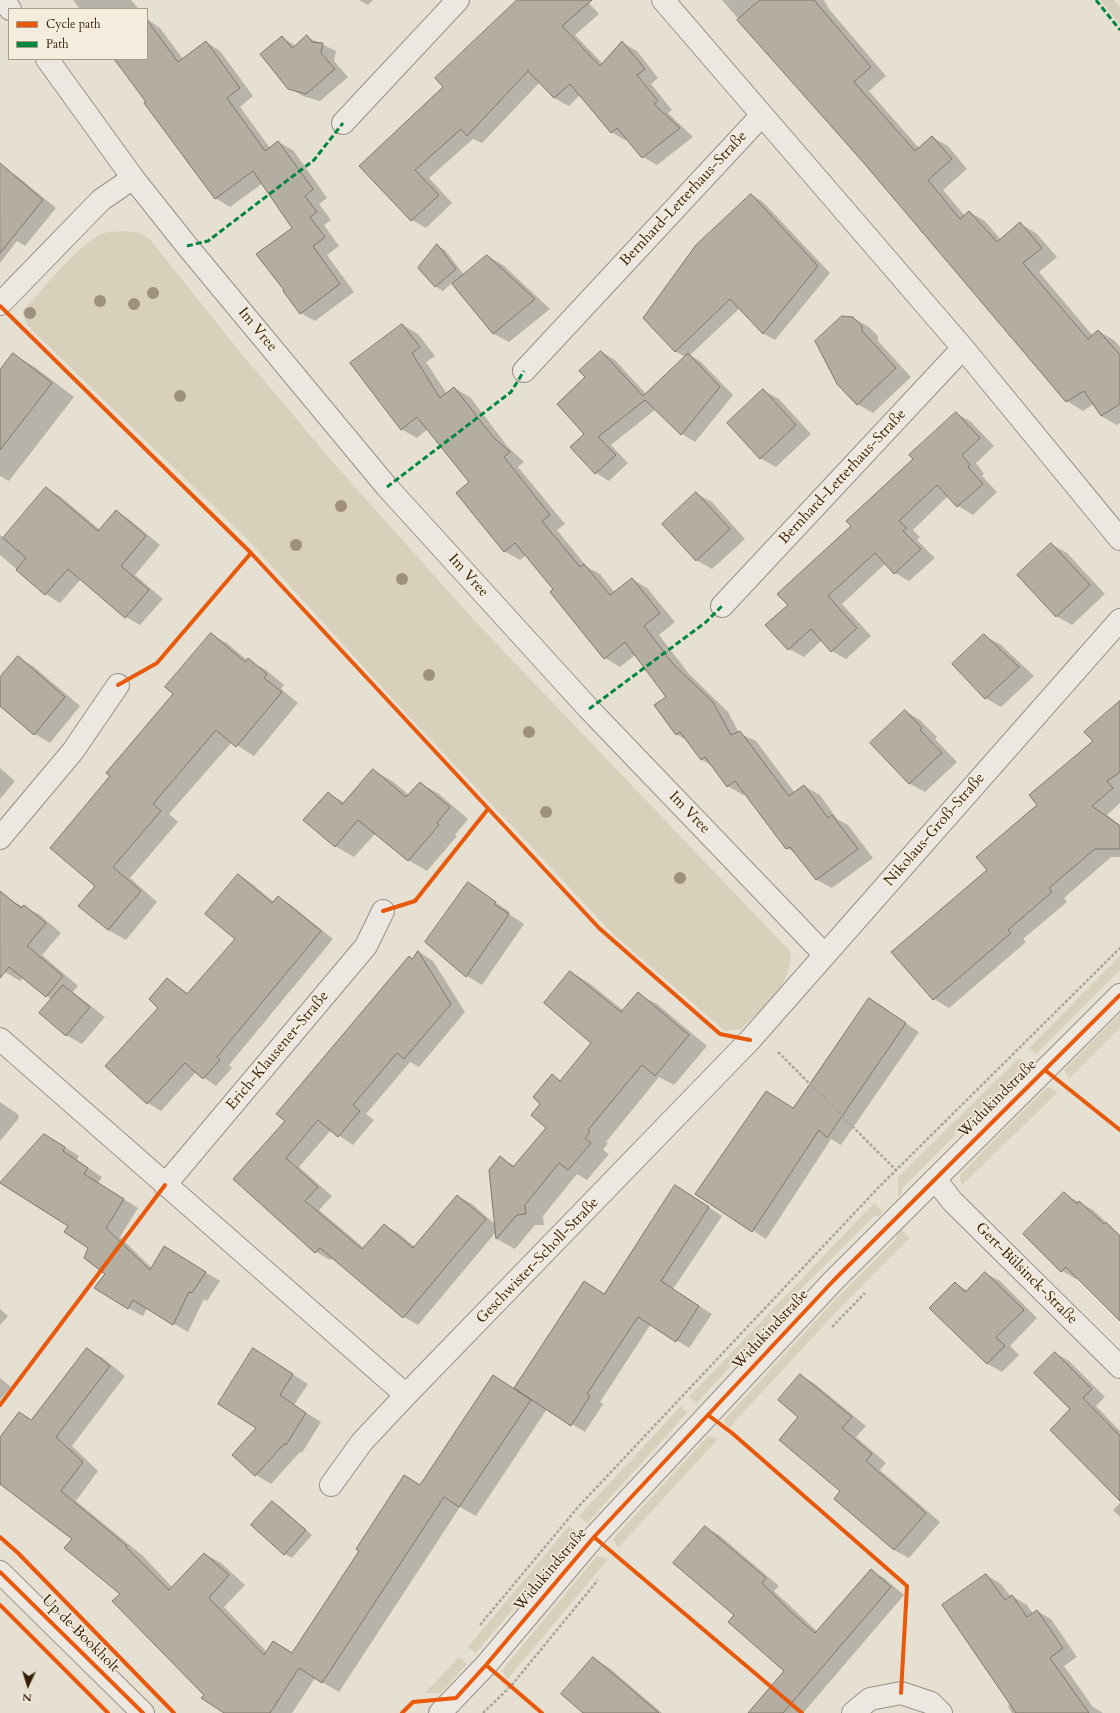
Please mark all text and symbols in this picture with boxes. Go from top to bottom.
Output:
legend [8,8,148,60]
text: Cycle path [46,16,101,32]
text: Path [46,36,69,52]
street label: Bernhard-Letterhaus-Straße [617,128,751,270]
street label: Im Vree [233,304,281,356]
street label: Bernhard-Letterhaus-Straße [776,406,910,548]
street label: Im Vree [444,551,492,601]
street label: Nikolaus-Groß-Straße [881,770,989,890]
street label: Im Vree [664,788,714,838]
street label: Erich-Klausener-Straße [223,988,333,1114]
street label: Widukindstraße [955,1056,1041,1142]
street label: Geschwister-Scholl-Straße [473,1194,603,1328]
street label: Gert-Bülsinck-Straße [971,1219,1081,1329]
street label: Widukindstraße [729,1286,813,1374]
street label: Widukindstraße [511,1525,591,1615]
street label: Up de Bookholt [37,1591,123,1677]
north arrow [8,1665,48,1705]
text: N [22,1690,32,1705]

